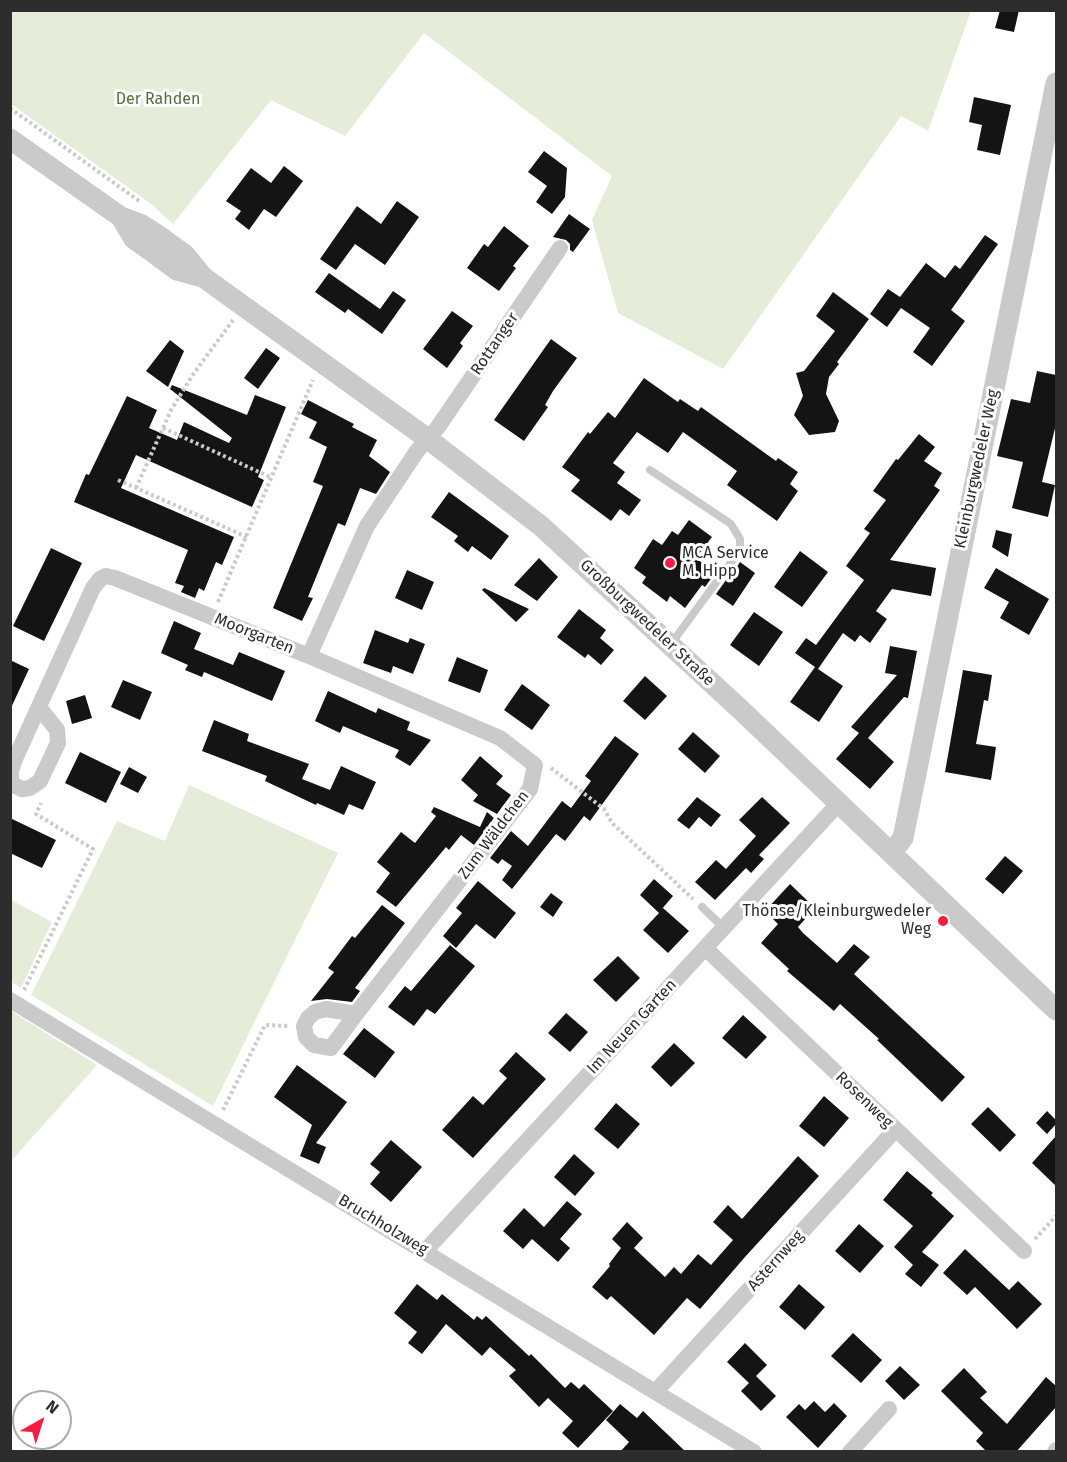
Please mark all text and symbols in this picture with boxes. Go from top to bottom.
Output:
park label: Der Rahden [116,90,200,110]
street label: Rottanger [467,309,523,379]
street label: Kleinburgwedeler Weg [951,388,1003,550]
place label: MCA Service M. Hipp [682,544,769,582]
street label: Großburgwedeler Straße [576,556,718,690]
marker: MCA Service M. Hipp [663,556,677,570]
street label: Moorgarten [212,609,296,659]
street label: Zum Wäldchen [454,787,534,883]
place label: Thönse/Kleinburgwedeler Weg [742,902,931,940]
marker: Thönse/Kleinburgwedeler Weg [936,914,950,928]
street label: Im Neuen Garten [583,976,681,1078]
street label: Rosenweg [831,1068,897,1132]
street label: Bruchholzweg [335,1191,431,1259]
street label: Asternweg [744,1227,808,1295]
north arrow [12,1390,72,1450]
text: N [42,1396,62,1418]

